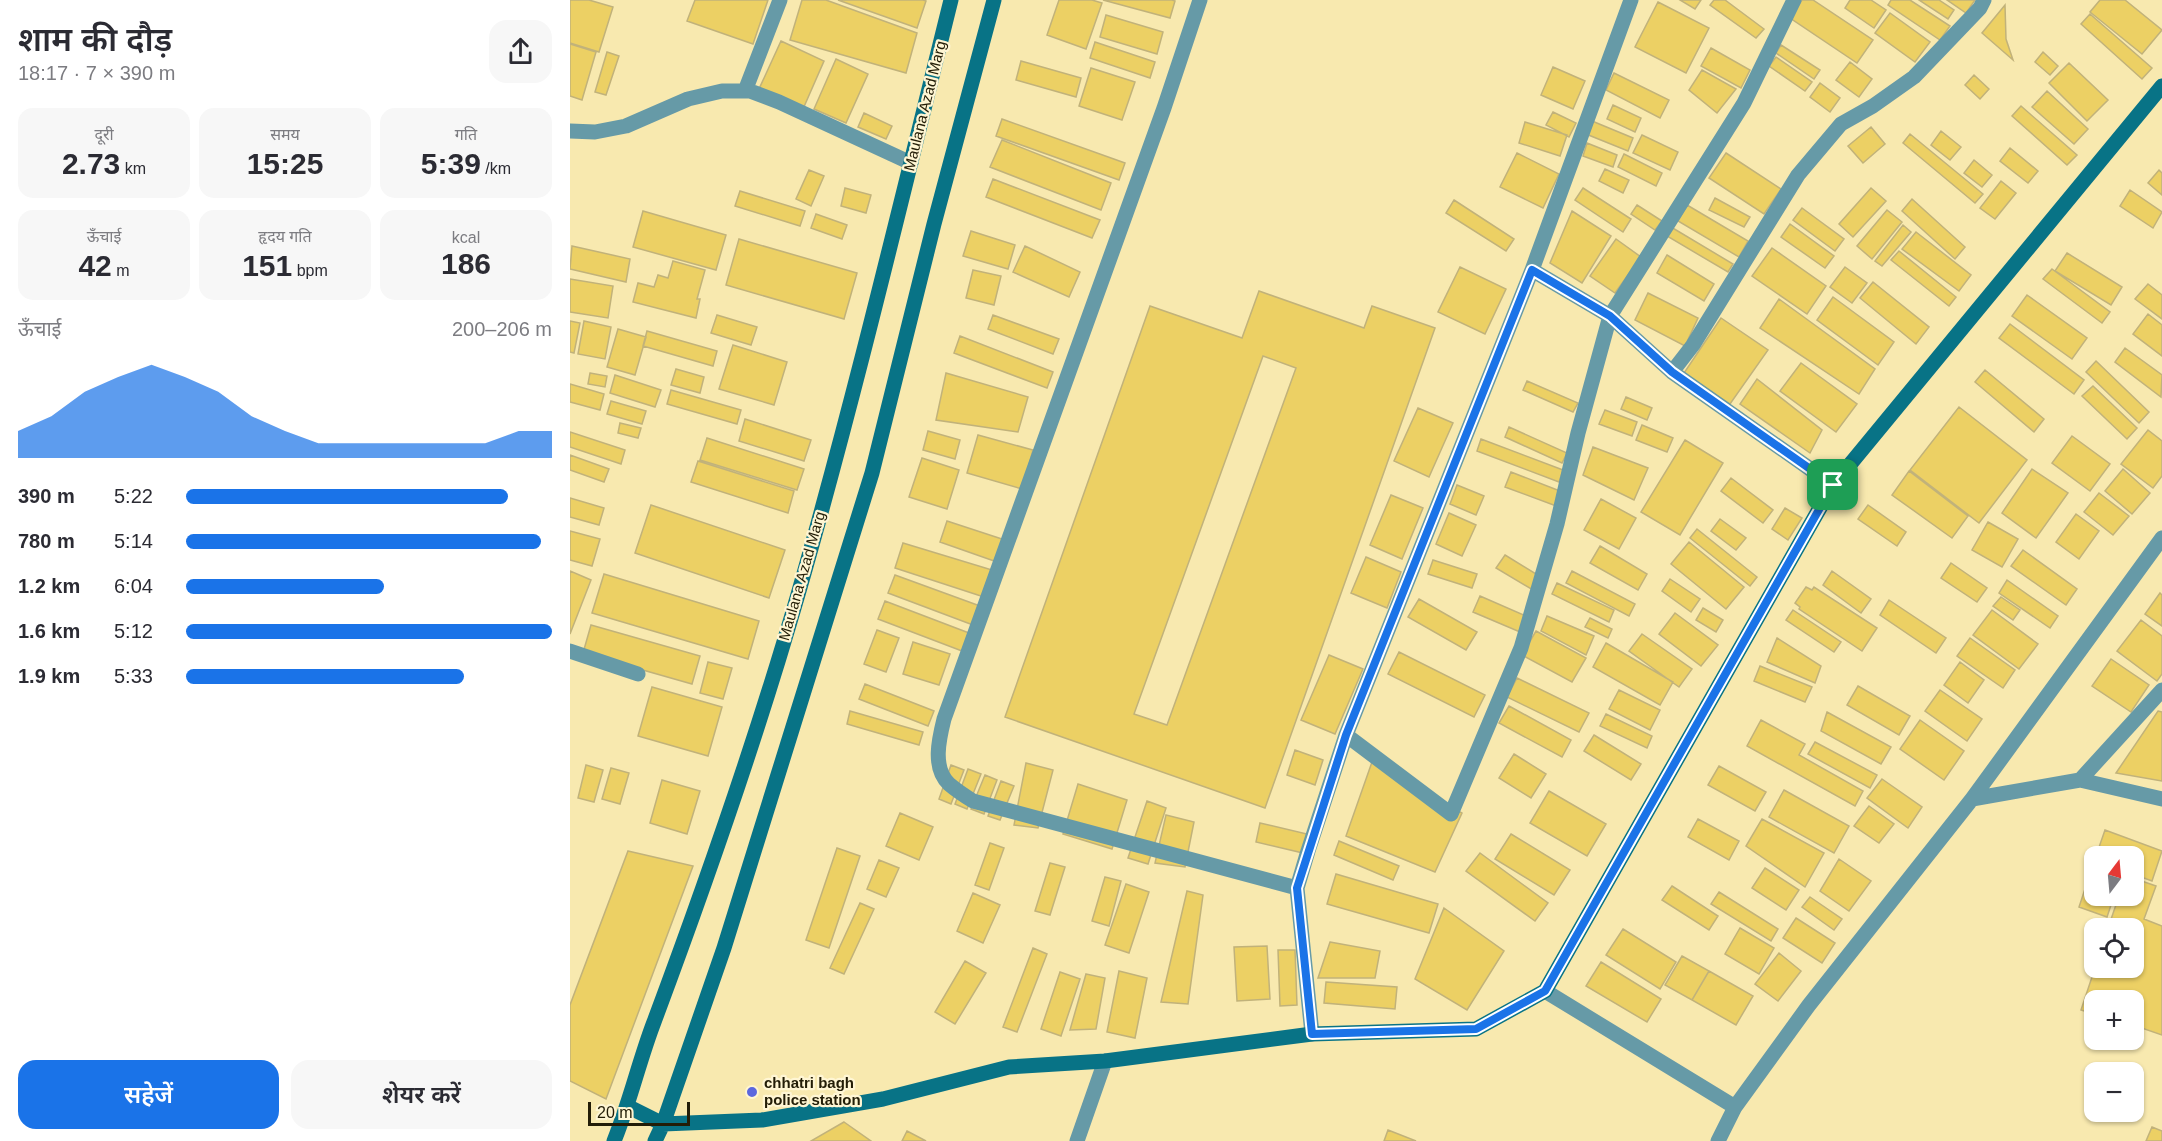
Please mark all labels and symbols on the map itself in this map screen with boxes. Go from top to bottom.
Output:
street label: Maulana Azad Marg [900,39,949,173]
pin [1807,459,1858,510]
street label: Maulana Azad Marg [775,509,828,642]
north arrow [2084,846,2144,906]
place label: chhatri bagh police station [764,1074,861,1108]
marker: chhatri bagh police station [745,1085,759,1099]
scale bar [588,1099,690,1126]

